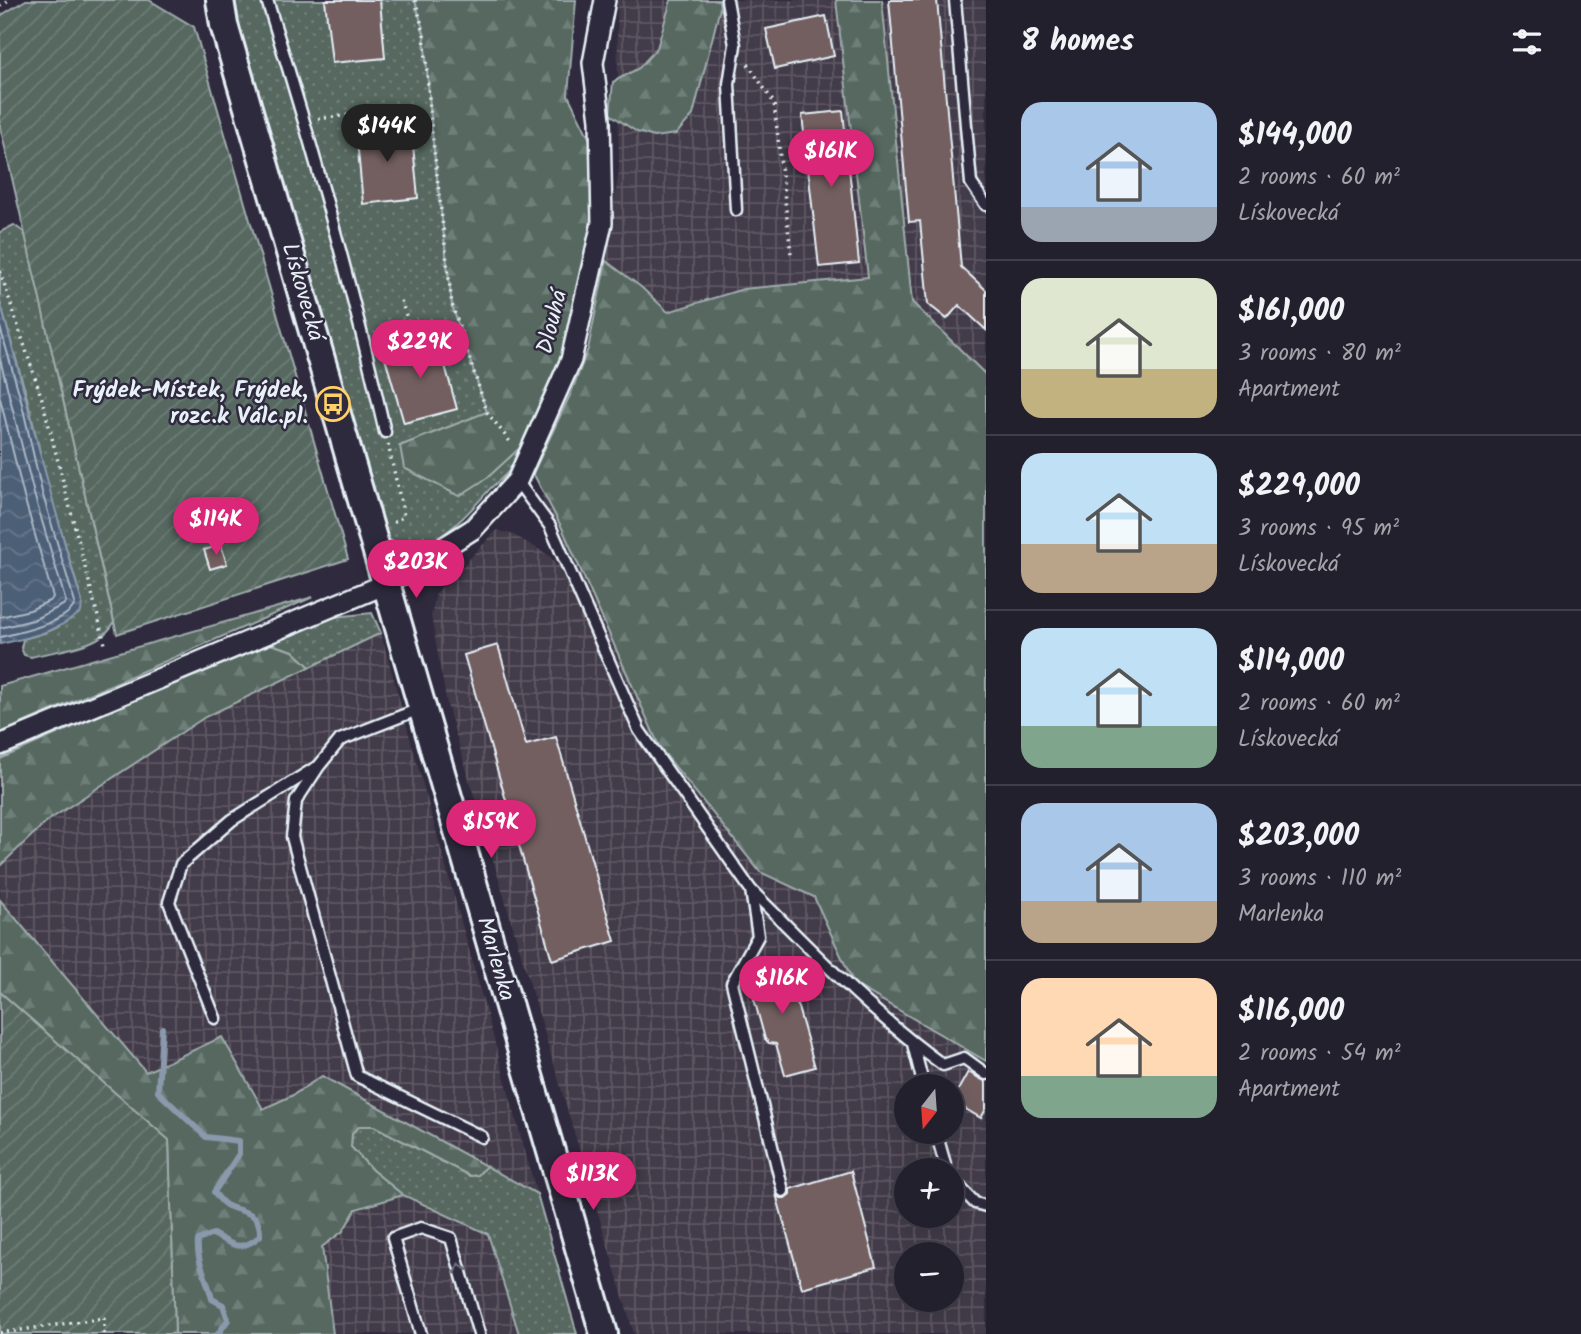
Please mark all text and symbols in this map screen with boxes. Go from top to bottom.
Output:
text: 8 homes [1021,18,1134,66]
icon: filters [1508,23,1546,61]
pin: $144K [338,104,436,164]
text: $144K [357,109,417,145]
text: $144,000 [1238,112,1352,160]
pin: $161K [782,130,880,189]
icon: home [1077,130,1161,214]
text: $161K [804,134,858,170]
text: 2 rooms · 60 m² [1238,160,1400,196]
text: Lískovecká [1238,196,1339,232]
street label: Lískovecká [271,239,334,348]
street label: Dlouhá [528,284,579,358]
text: $161,000 [1238,288,1344,336]
icon: home [1077,306,1161,390]
pin: $229K [371,320,469,380]
text: $229K [387,325,453,361]
text: 3 rooms · 80 m² [1238,336,1401,372]
text: Apartment [1238,372,1340,408]
place label: Frýdek-Místek, Frýdek, rozc.k Válc.pl. [72,373,308,435]
bus stop icon: Frýdek-Místek, Frýdek, rozc.k Válc.pl. [314,385,352,423]
text: $229,000 [1238,463,1360,511]
icon: home [1077,481,1161,565]
pin: $114K [167,498,265,557]
text: $114K [189,502,243,538]
text: 3 rooms · 95 m² [1238,511,1399,547]
pin: $203K [367,540,465,600]
text: $203K [383,545,449,581]
text: Lískovecká [1238,547,1339,583]
text: $114,000 [1238,638,1344,686]
icon: home [1077,656,1161,740]
text: 2 rooms · 60 m² [1238,686,1400,722]
text: Lískovecká [1238,722,1339,758]
pin: $159K [442,800,540,860]
text: $159K [462,805,520,841]
text: $203,000 [1238,813,1359,861]
icon: home [1077,831,1161,915]
text: 3 rooms · 110 m² [1238,861,1401,897]
text: Marlenka [1238,897,1324,933]
street label: Marlenka [466,913,524,1005]
pin: $116K [733,956,831,1016]
text: $116K [755,961,809,997]
text: $116,000 [1238,988,1344,1036]
icon: home [1077,1006,1161,1090]
text: 2 rooms · 54 m² [1238,1036,1401,1072]
text: Apartment [1238,1072,1340,1108]
north arrow [894,1074,964,1144]
map controls [894,1074,964,1312]
pin: $113K [544,1152,642,1212]
text: $113K [566,1157,620,1193]
button: + [894,1158,964,1228]
button: − [894,1242,964,1312]
one-way arrow [454,1263,469,1275]

